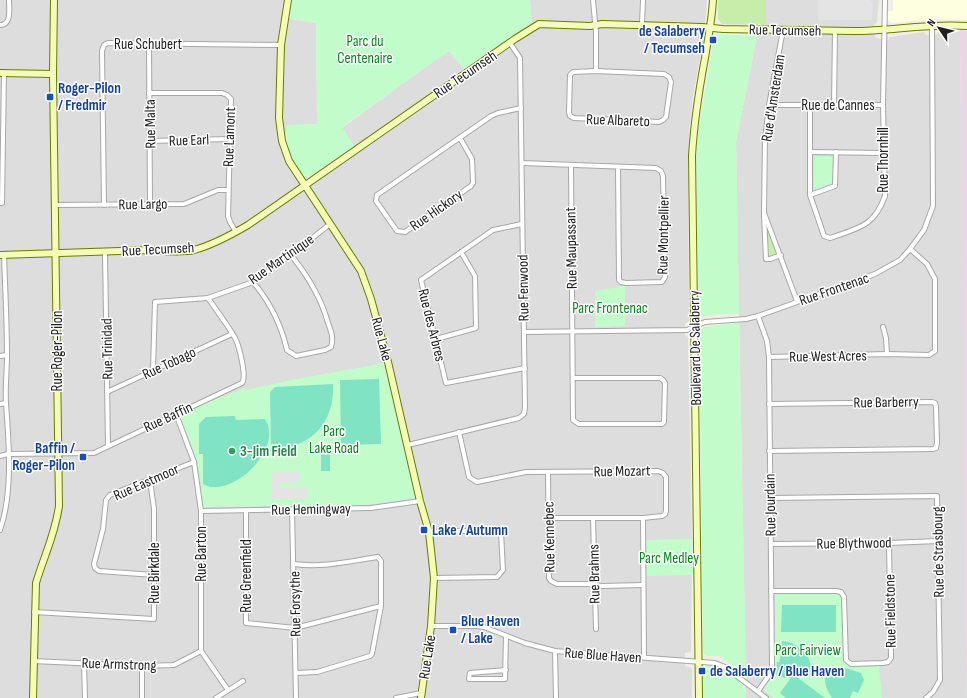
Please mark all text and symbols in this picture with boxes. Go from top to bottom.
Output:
north arrow [919,8,959,48]
text: N [924,16,938,29]
street label: Rue Tecumseh [749,20,821,41]
place label: de Salaberry / Tecumseh [639,22,706,58]
park label: Parc du Centenaire [337,32,393,68]
street label: Rue Schubert [114,35,182,54]
marker: de Salaberry / Tecumseh [708,35,718,45]
street label: Rue Tecumseh [430,46,501,103]
street label: Rue d'Amsterdam [757,53,790,143]
place label: Roger-Pilon / Fredmir [58,79,121,115]
marker: Roger-Pilon / Fredmir [45,92,55,102]
street label: Rue de Cannes [801,96,875,115]
street label: Rue Malta [141,99,160,149]
street label: Rue Lamont [219,106,240,167]
street label: Rue Albareto [586,110,650,131]
street label: Rue Thornhill [874,127,893,193]
street label: Rue Earl [168,130,210,151]
street label: Rue Hickory [406,185,466,235]
street label: Rue Largo [118,195,168,214]
street label: Rue Montpellier [653,195,674,275]
street label: Rue Maupassant [561,206,582,289]
street label: Rue Martinique [245,230,318,289]
street label: Rue Tecumseh [121,238,195,261]
street label: Rue Fenwood [513,255,534,321]
street label: Rue Frontenac [797,269,872,310]
street label: Rue des Arbres [413,287,450,364]
street label: Boulevard De Salaberry [685,290,706,406]
park label: Parc Frontenac [572,299,648,318]
street label: Rue Roger-Pilon [48,311,67,391]
street label: Rue Lake [367,315,396,363]
street label: Rue Trinidad [97,318,118,380]
street label: Rue Tobago [139,343,199,384]
street label: Rue West Acres [789,346,867,367]
street label: Rue Barberry [853,392,919,413]
street label: Rue Baffin [141,398,196,437]
park label: Parc Lake Road [309,422,359,458]
place label: Baffin / Roger-Pilon [12,439,75,475]
place label: 3-Jim Field [240,442,297,461]
marker: 3-Jim Field [227,446,237,456]
marker: Baffin / Roger-Pilon [78,452,88,462]
street label: Rue Eastmoor [111,459,183,505]
street label: Rue Mozart [593,461,651,481]
street label: Rue Jourdain [760,474,781,536]
street label: Rue Hemingway [271,499,351,520]
street label: Rue Kennebec [539,501,560,573]
street label: Rue de Strasbourg [928,506,949,598]
place label: Lake / Autumn [432,521,508,540]
marker: Lake / Autumn [419,525,429,535]
street label: Rue Barton [192,526,211,582]
street label: Rue Blythwood [816,533,892,554]
street label: Rue Greenfield [237,539,256,613]
street label: Rue Birkdale [145,542,164,604]
street label: Rue Brahms [584,544,605,604]
park label: Parc Medley [639,549,699,568]
street label: Rue Forsythe [285,571,306,637]
street label: Rue Fieldstone [880,574,901,648]
place label: Blue Haven / Lake [461,612,520,648]
marker: Blue Haven / Lake [448,625,458,635]
street label: Rue Lake [415,634,440,681]
park label: Parc Fairview [775,641,841,660]
street label: Rue Blue Haven [564,643,642,668]
street label: Rue Armstrong [81,654,157,675]
place label: de Salaberry / Blue Haven [710,662,844,681]
marker: de Salaberry / Blue Haven [697,666,707,676]

